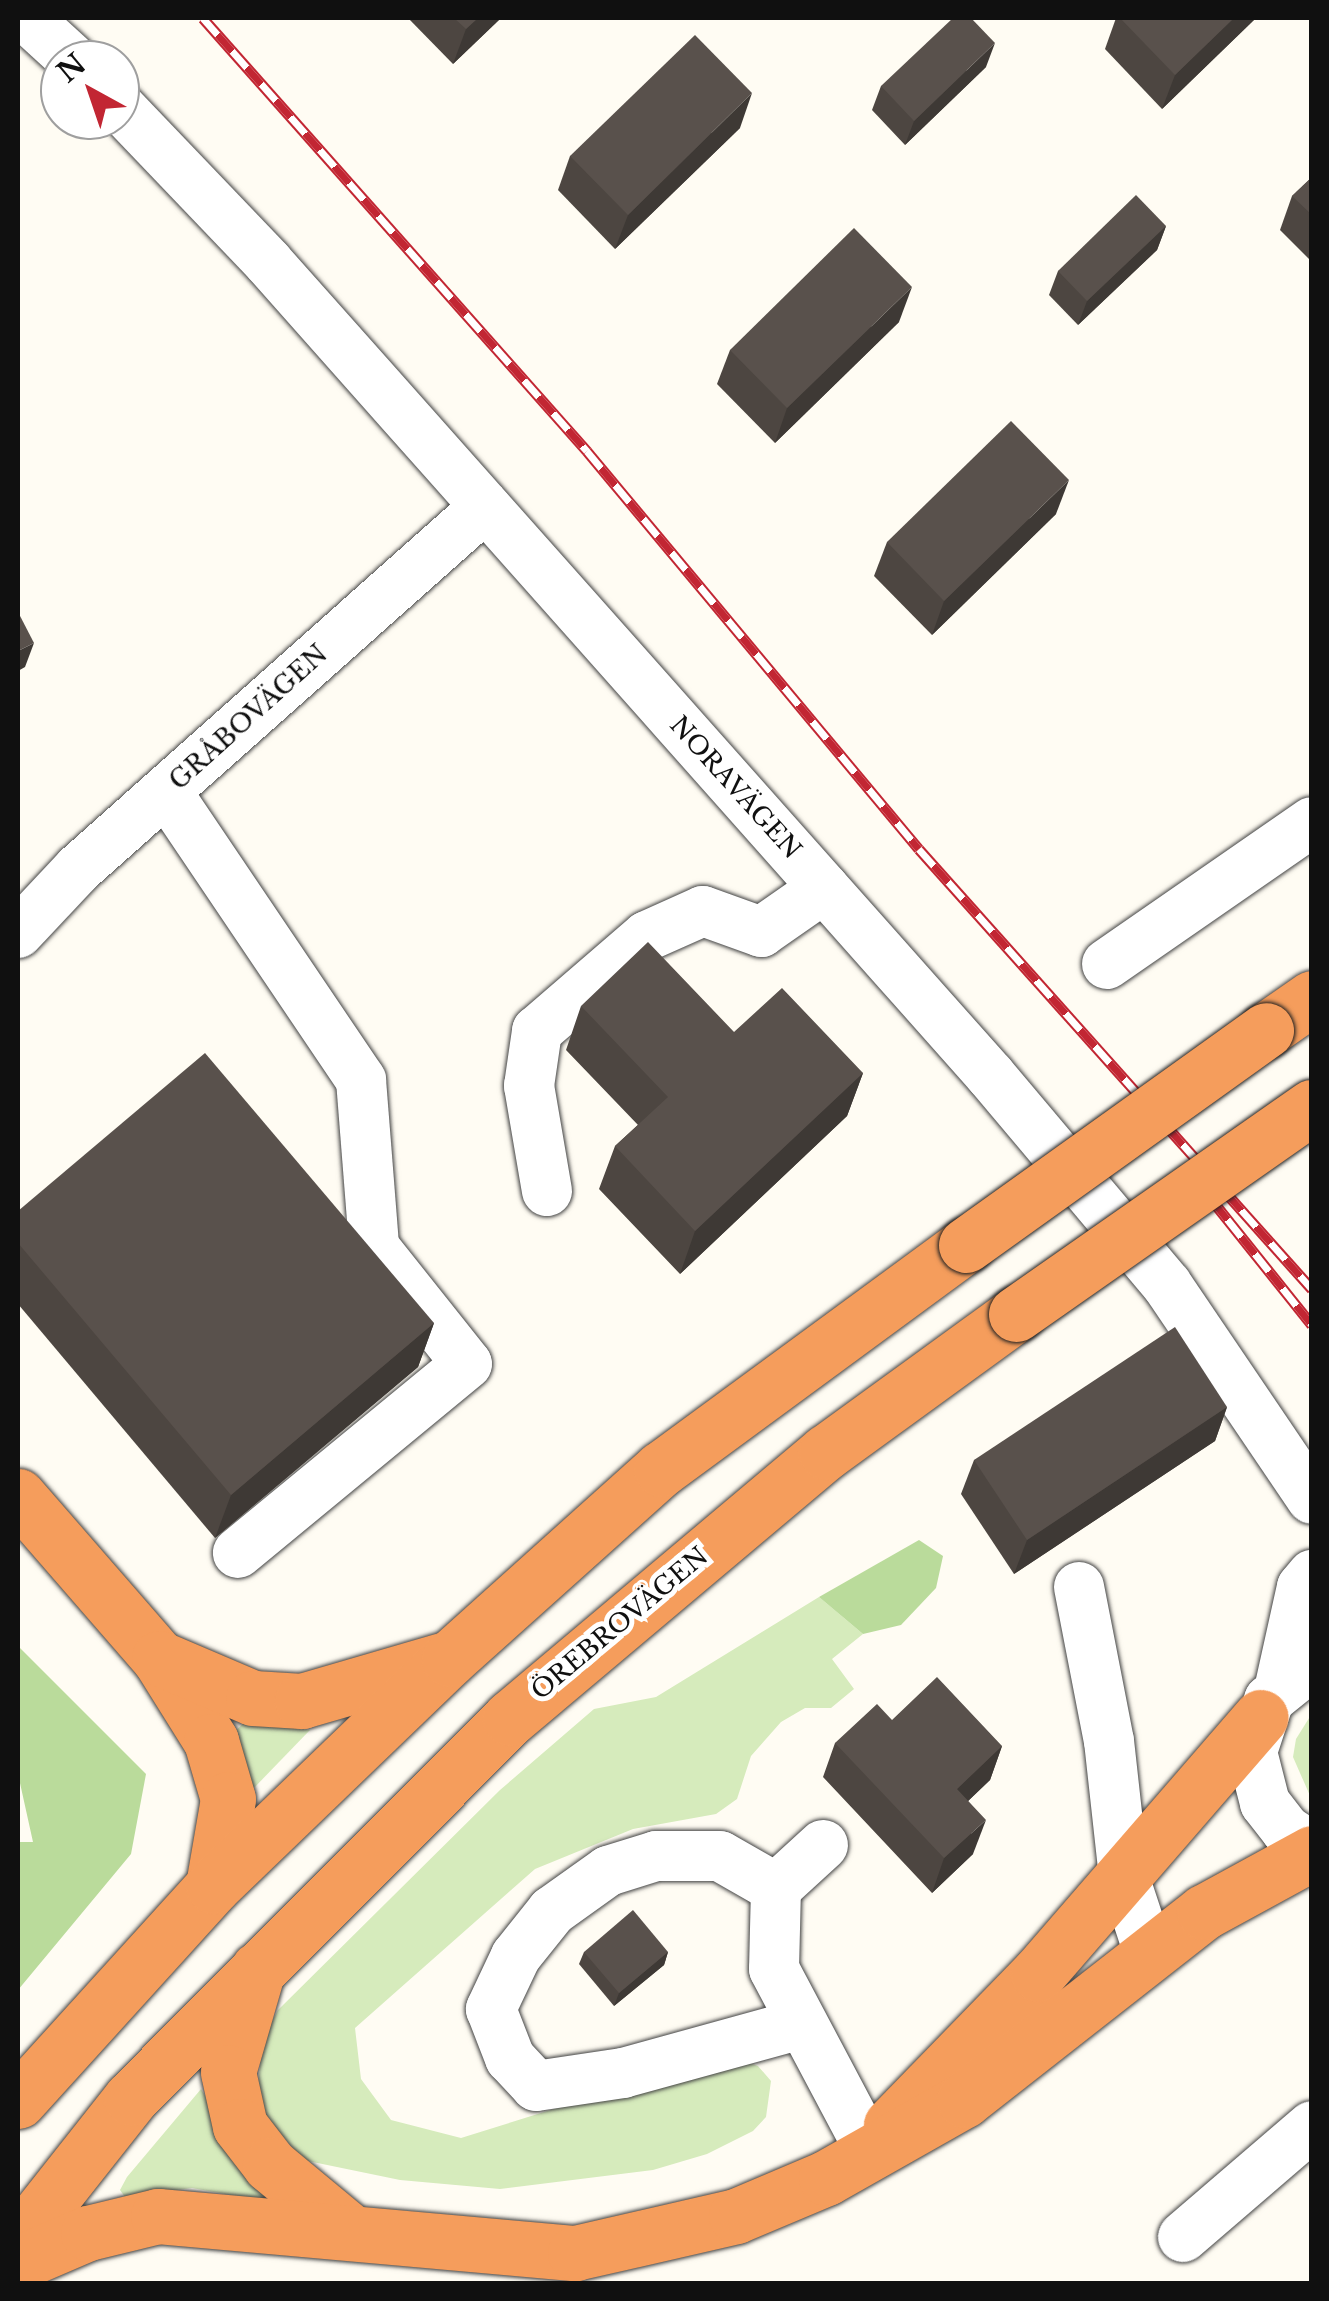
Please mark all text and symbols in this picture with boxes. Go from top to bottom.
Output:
north arrow [40,40,140,140]
text: N [50,46,93,90]
street label: GRÅBOVÄGEN [164,639,334,797]
street label: NORAVÄGEN [663,710,807,866]
street label: ÖREBROVÄGEN [526,1541,714,1707]

